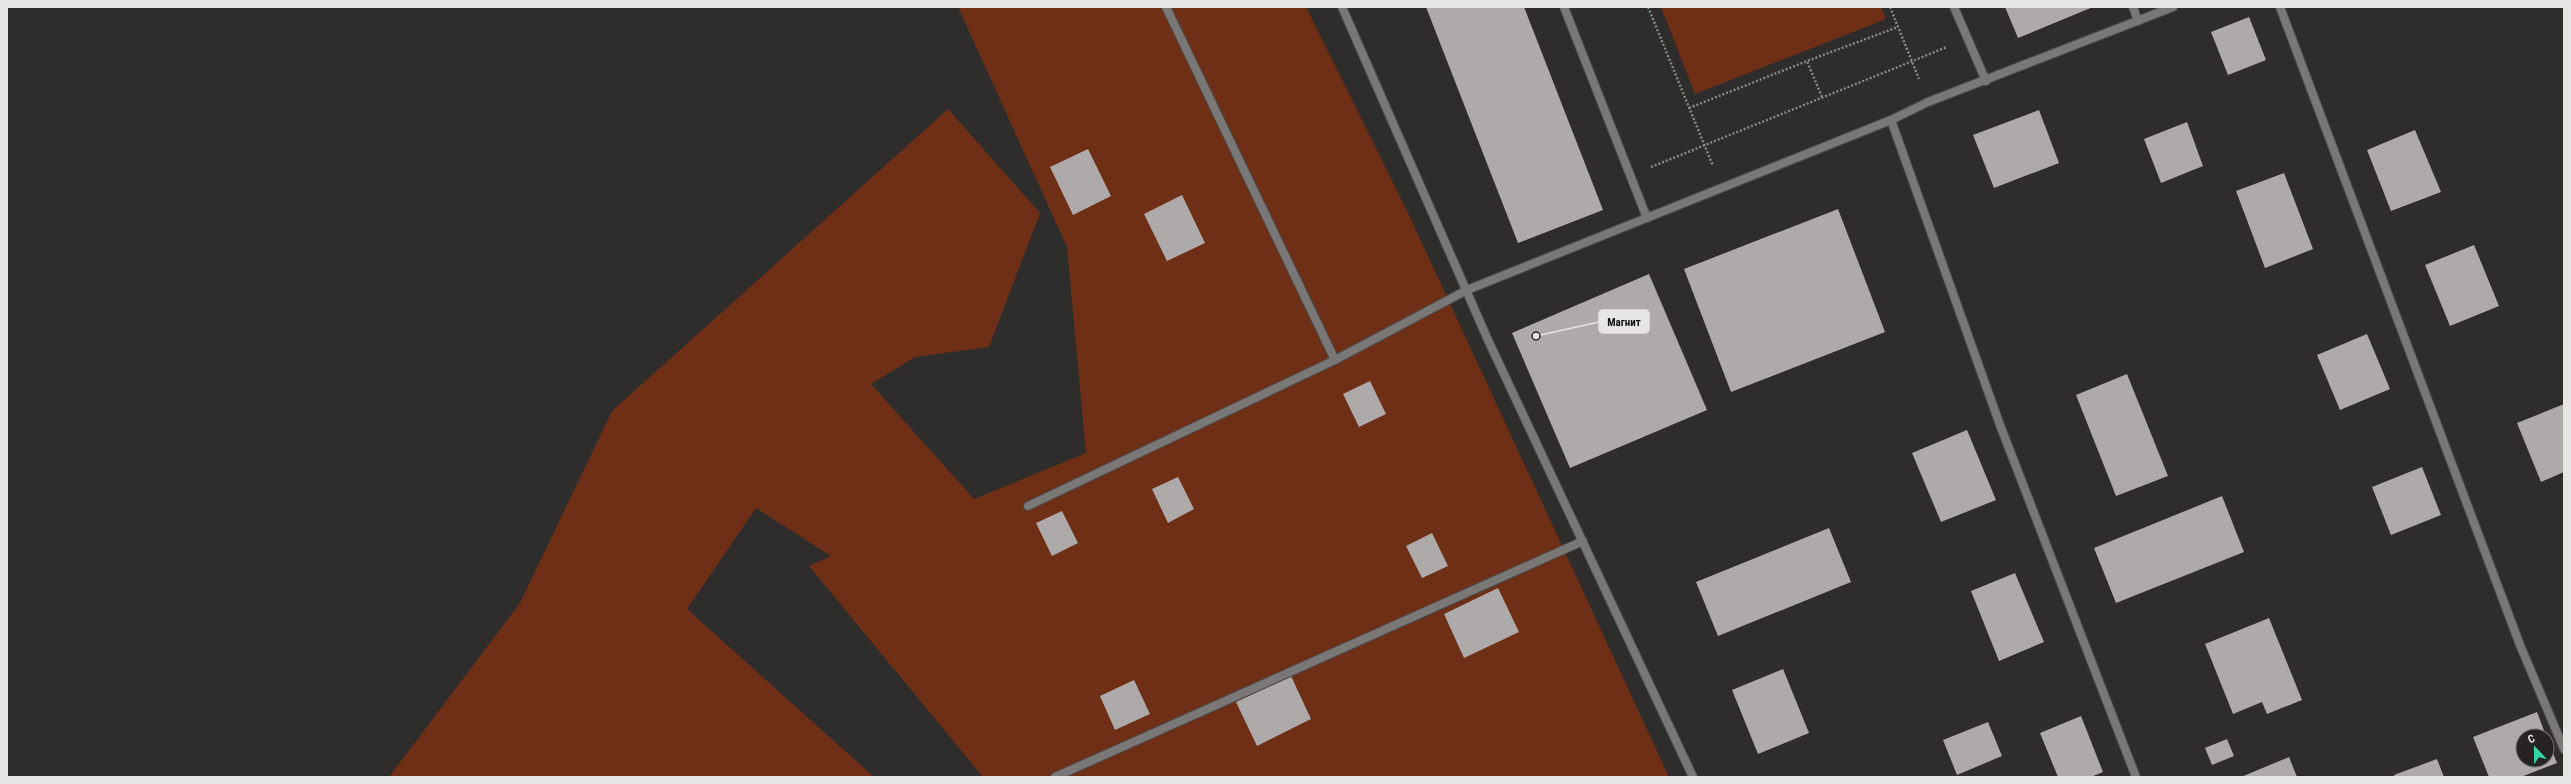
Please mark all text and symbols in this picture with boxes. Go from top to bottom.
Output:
callout: Магнит [1599,310,1649,333]
text: Магнит [1607,316,1641,329]
north arrow [2515,728,2555,768]
text: С [2526,732,2537,746]

